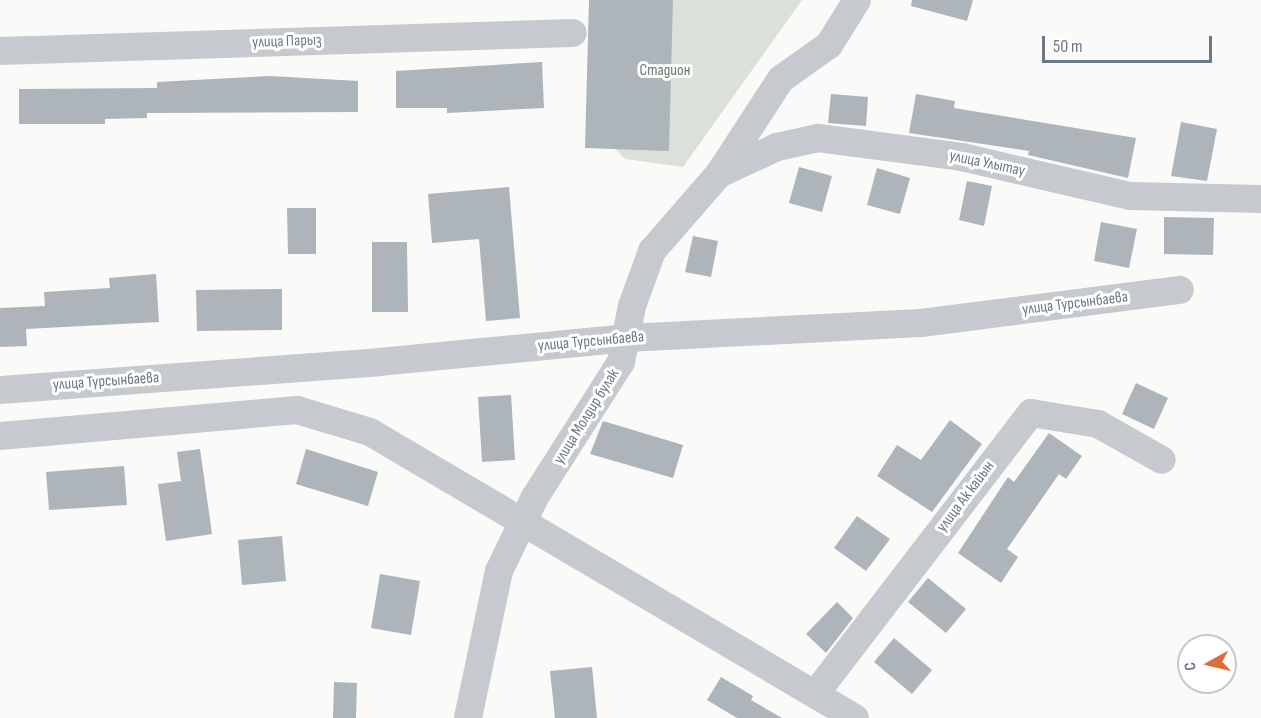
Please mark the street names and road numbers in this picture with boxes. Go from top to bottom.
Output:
street label: улица Парыз [252,31,322,53]
street label: улица Улытау [947,147,1027,181]
street label: улица Турсынбаева [1021,288,1129,320]
street label: улица Турсынбаева [537,328,645,356]
street label: улица Молдир булак [550,366,624,468]
street label: улица Турсынбаева [52,369,160,395]
street label: улица Ак кайын [933,458,999,536]

